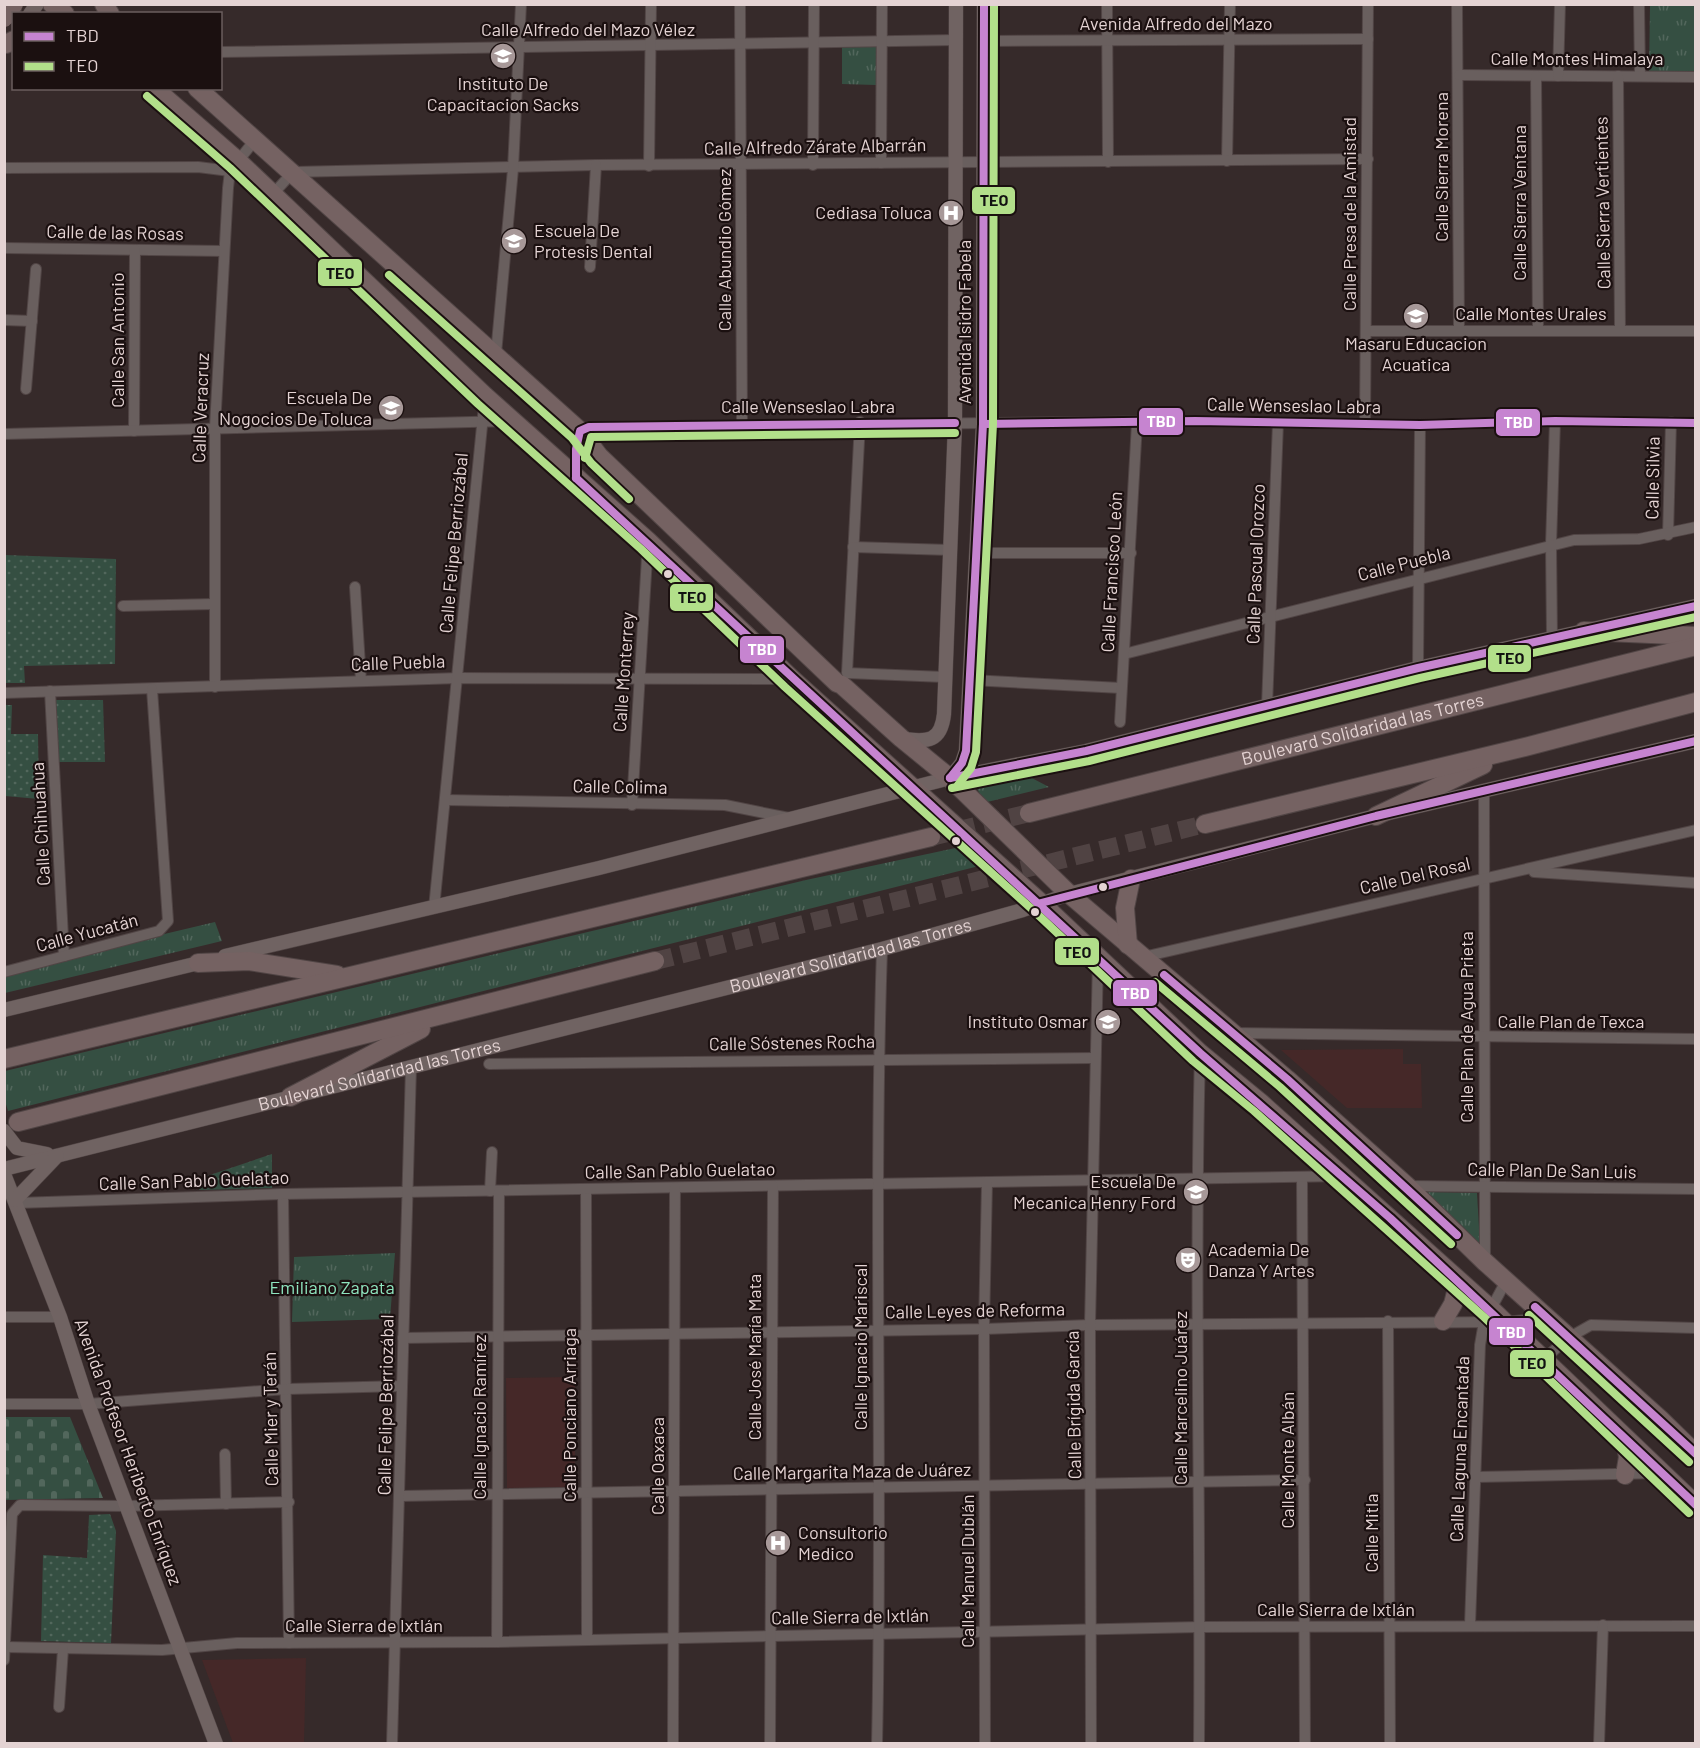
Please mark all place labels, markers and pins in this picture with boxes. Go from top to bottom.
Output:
school or university icon: Instituto De Capacitacion Sacks [488,41,518,71]
place label: Instituto De Capacitacion Sacks [427,72,579,115]
hospital icon: Cediasa Toluca [936,198,966,228]
place label: Cediasa Toluca [815,201,932,223]
place label: Escuela De Protesis Dental [534,219,652,262]
school or university icon: Escuela De Protesis Dental [499,226,529,256]
school or university icon: Masaru Educacion Acuatica [1401,301,1431,331]
place label: Masaru Educacion Acuatica [1345,332,1487,375]
place label: Escuela De Nogocios De Toluca [219,386,372,429]
school or university icon: Escuela De Nogocios De Toluca [376,393,406,423]
unlabelled marker [662,568,674,580]
unlabelled marker [950,835,962,847]
unlabelled marker [1097,881,1109,893]
unlabelled marker [1029,906,1041,918]
school or university icon: Instituto Osmar [1093,1007,1123,1037]
place label: Instituto Osmar [967,1010,1088,1032]
place label: Escuela De Mecanica Henry Ford [1013,1170,1176,1213]
school or university icon: Escuela De Mecanica Henry Ford [1181,1177,1211,1207]
place label: Academia De Danza Y Artes [1208,1238,1315,1281]
theatre icon: Academia De Danza Y Artes [1173,1245,1203,1275]
place label: Consultorio Medico [798,1521,888,1564]
hospital icon: Consultorio Medico [763,1528,793,1558]

